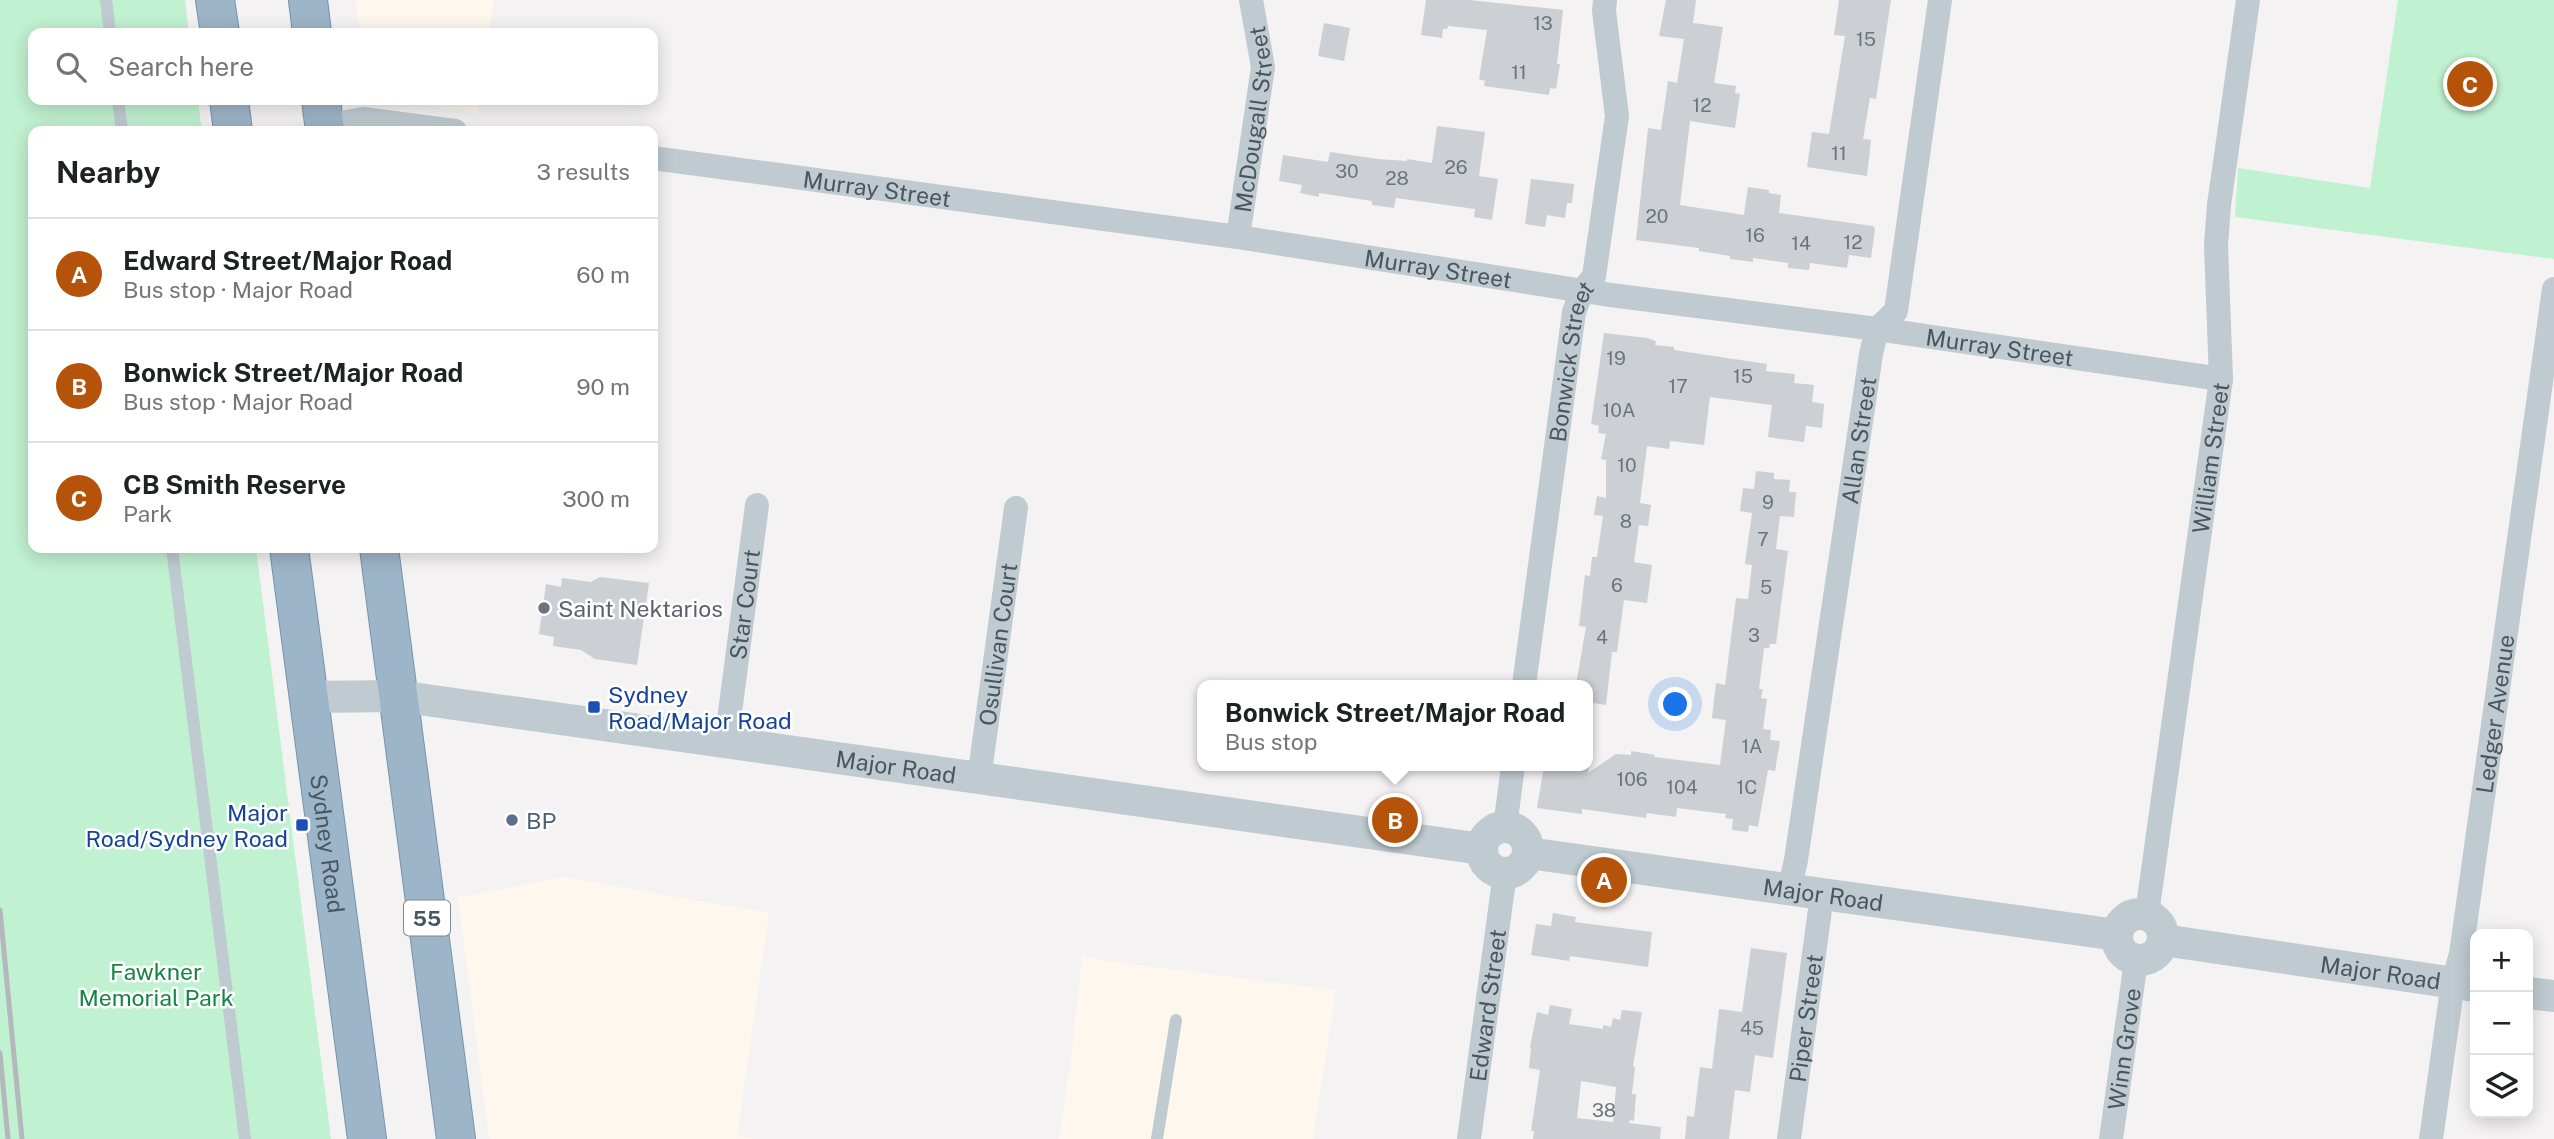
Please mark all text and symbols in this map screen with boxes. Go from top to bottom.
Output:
house number: 13 [1533,12,1553,34]
street label: McDougall Street [1228,24,1277,214]
search box [28,28,658,105]
house number: 15 [1856,28,1876,50]
icon: search [52,48,90,86]
text: Search here [108,51,254,82]
pin: C [2447,58,2493,110]
house number: 11 [1511,61,1527,83]
house number: 12 [1692,94,1712,116]
house number: 11 [1831,142,1847,164]
text: Nearby [56,154,160,190]
house number: 26 [1444,156,1468,178]
text: 3 results [536,158,630,185]
house number: 30 [1335,160,1359,182]
street label: Murray Street [801,165,953,212]
house number: 28 [1385,167,1409,189]
house number: 20 [1646,205,1668,227]
house number: 16 [1745,224,1765,246]
house number: 12 [1843,231,1863,253]
house number: 14 [1791,232,1811,254]
street label: Murray Street [1363,243,1514,293]
text: Edward Street/Major Road [123,245,452,276]
text: A [71,261,87,288]
text: 60 m [576,261,630,288]
street label: Bonwick Street [1543,275,1599,444]
text: Bus stop · Major Road [123,276,353,303]
street label: Murray Street [1924,323,2075,371]
house number: 19 [1606,347,1626,369]
text: Bonwick Street/Major Road [123,357,463,388]
house number: 15 [1733,365,1753,387]
text: B [71,373,87,400]
text: 90 m [576,373,630,400]
house number: 17 [1668,375,1688,397]
street label: Allan Street [1835,375,1881,506]
street label: William Street [2186,380,2234,535]
text: Bus stop · Major Road [123,388,353,415]
house number: 10A [1603,399,1635,421]
house number: 10 [1617,454,1637,476]
text: CB Smith Reserve [123,469,346,500]
text: C [71,485,87,512]
text: 300 m [562,485,630,512]
house number: 9 [1762,491,1774,513]
text: Park [123,500,172,527]
house number: 8 [1620,510,1632,532]
house number: 7 [1757,528,1769,550]
street label: Star Court [724,547,765,661]
street label: Osullivan Court [973,561,1022,727]
house number: 6 [1611,574,1623,596]
house number: 5 [1760,576,1772,598]
place label: Saint Nektarios [558,595,723,622]
marker: Saint Nektarios [536,600,552,616]
house number: 3 [1748,624,1760,646]
house number: 4 [1596,626,1608,648]
street label: Ledger Avenue [2470,633,2519,795]
popup [1197,680,1593,771]
place label: Sydney Road/Major Road [608,681,792,734]
your location [1658,687,1692,721]
text: Bonwick Street/Major Road [1225,697,1565,728]
marker: Sydney Road/Major Road [586,699,602,715]
text: Bus stop [1225,728,1317,755]
house number: 1A [1741,735,1763,757]
street label: Major Road [834,744,958,788]
house number: 106 [1616,768,1648,790]
street label: Sydney Road [305,772,351,915]
house number: 104 [1666,776,1698,798]
house number: 1C [1737,776,1757,798]
pin: B [1372,794,1418,846]
place label: Major Road/Sydney Road [86,799,288,852]
place label: BP [526,807,556,834]
marker: BP [504,812,520,828]
marker: Major Road/Sydney Road [294,817,310,833]
pin: A [1581,854,1627,906]
street label: Major Road [1761,872,1885,916]
road number: 55 [404,900,450,936]
street label: Edward Street [1463,927,1511,1083]
map controls [2470,929,2533,1118]
button: + [2470,929,2533,992]
street label: Major Road [2319,950,2443,994]
street label: Piper Street [1783,952,1827,1084]
park label: Fawkner Memorial Park [78,958,234,1011]
street label: Winn Grove [2102,986,2146,1112]
button: − [2470,992,2533,1055]
house number: 45 [1740,1017,1764,1039]
button: layers [2470,1055,2533,1118]
house number: 38 [1592,1099,1616,1121]

